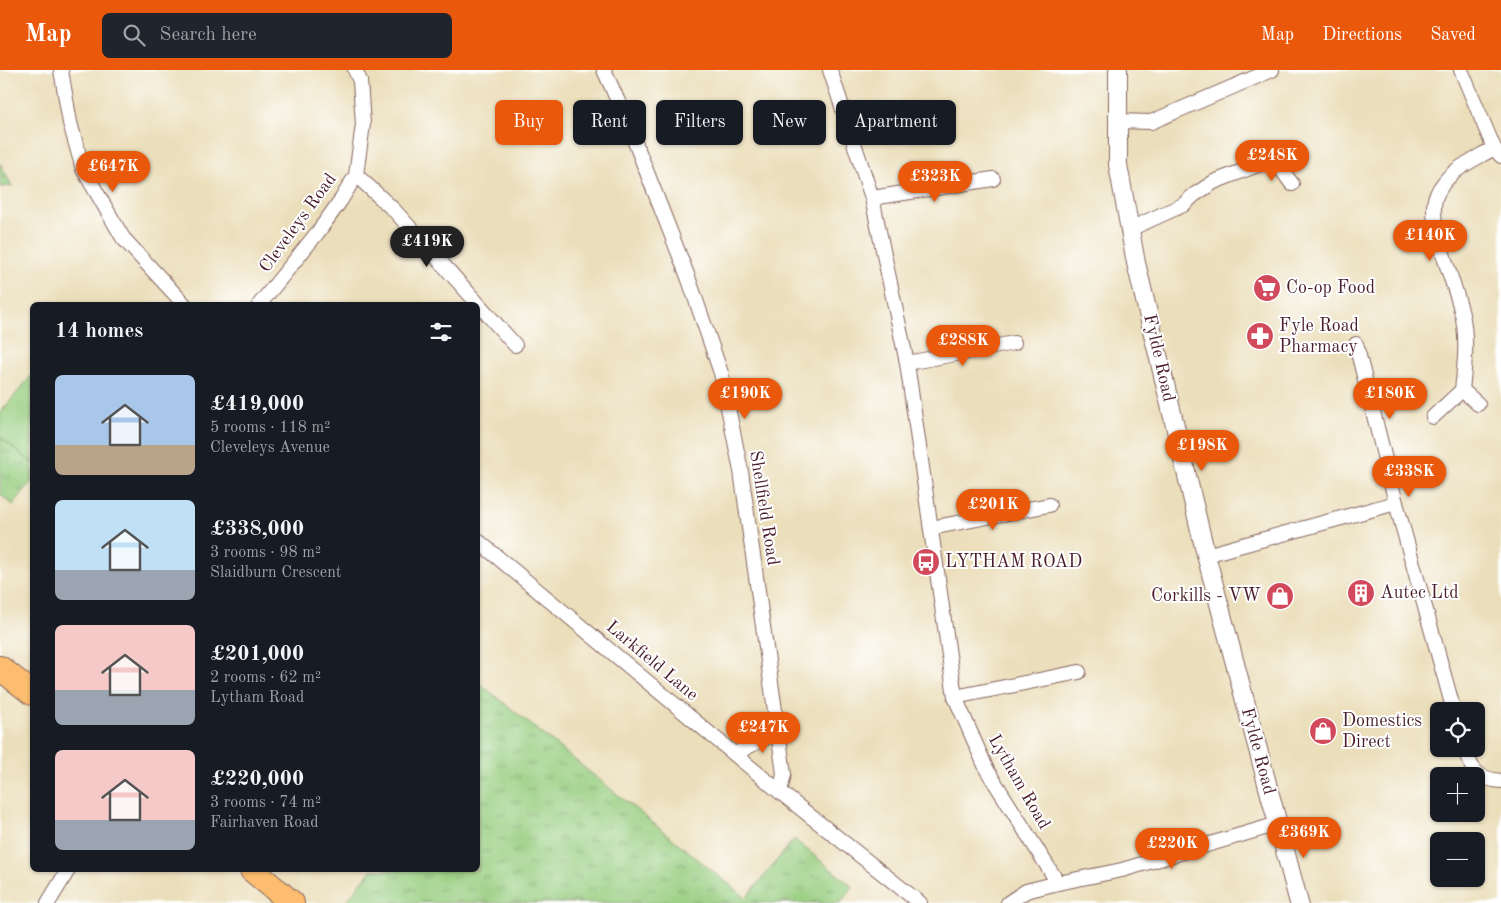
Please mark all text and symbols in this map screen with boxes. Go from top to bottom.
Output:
search box [102,13,452,58]
icon: search [120,21,148,49]
text: Map [25,23,72,47]
text: Search here [160,26,257,45]
text: Map [1261,26,1294,44]
text: Directions [1322,26,1402,44]
text: Saved [1430,26,1476,44]
chip: Buy [495,100,563,145]
chip: Rent [573,100,646,145]
chip: Filters [656,100,743,145]
chip: New [753,100,826,145]
chip: Apartment [836,100,956,145]
pin: £248K [1237,140,1307,182]
text: £248K [1246,148,1298,164]
pin: £647K [78,150,148,193]
text: £647K [87,159,139,175]
pin: £323K [900,160,970,203]
text: £323K [909,169,961,185]
street label: Cleveleys Road [256,170,340,276]
pin: £140K [1395,220,1465,262]
pin: £419K [392,226,462,268]
text: £140K [1404,228,1456,244]
text: £419K [401,234,453,250]
supermarket icon: Co-op Food [1252,273,1282,303]
place label: Co-op Food [1286,279,1375,297]
street label: Fylde Road [1140,312,1178,404]
place label: Fyle Road Pharmacy [1279,317,1359,356]
icon: filters [427,318,455,346]
text: 14 homes [55,321,143,342]
pharmacy icon: Fyle Road Pharmacy [1245,321,1275,351]
pin: £288K [928,324,998,367]
text: £288K [937,333,989,349]
pin: £190K [710,378,780,420]
pin: £180K [1355,378,1425,420]
text: £190K [719,386,771,402]
text: £180K [1364,386,1416,402]
text: £419,000 [210,394,304,415]
icon: home [95,395,155,455]
text: 5 rooms · 118 m² [210,420,330,436]
pin: £198K [1167,430,1237,472]
text: £198K [1176,438,1228,454]
text: Cleveleys Avenue [210,440,330,456]
street label: Shellfield Road [746,449,782,567]
pin: £338K [1374,456,1444,498]
text: £338K [1383,464,1435,480]
pin: £201K [958,488,1028,531]
text: £201K [967,497,1019,513]
text: £338,000 [210,519,304,540]
icon: home [95,520,155,580]
text: 3 rooms · 98 m² [210,545,321,561]
bus stop icon: LYTHAM ROAD [911,547,941,577]
place label: LYTHAM ROAD [945,553,1082,571]
text: Slaidburn Crescent [210,565,341,581]
building icon: Autec Ltd [1346,578,1376,608]
shop icon: Corkills - VW [1265,581,1295,611]
place label: Autec Ltd [1380,584,1459,602]
place label: Corkills - VW [1151,587,1261,605]
street label: Larkfield Lane [603,618,701,704]
text: £201,000 [210,644,304,665]
icon: home [95,645,155,705]
text: 2 rooms · 62 m² [210,670,321,686]
text: Lytham Road [210,690,304,706]
map controls [1430,702,1485,887]
button: locate [1430,702,1485,757]
street label: Fylde Road [1238,705,1278,797]
pin: £247K [728,712,798,754]
place label: Domestics Direct [1342,712,1422,751]
shop icon: Domestics Direct [1308,716,1338,746]
text: £247K [737,720,789,736]
street label: Lytham Road [985,732,1053,832]
button: + [1430,767,1485,822]
text: £220,000 [210,769,304,790]
icon: home [95,770,155,830]
text: 3 rooms · 74 m² [210,795,321,811]
text: Fairhaven Road [210,815,319,831]
pin: £369K [1269,816,1339,859]
text: £369K [1278,825,1330,841]
pin: £220K [1137,828,1207,870]
button: − [1430,832,1485,887]
text: £220K [1146,836,1198,852]

